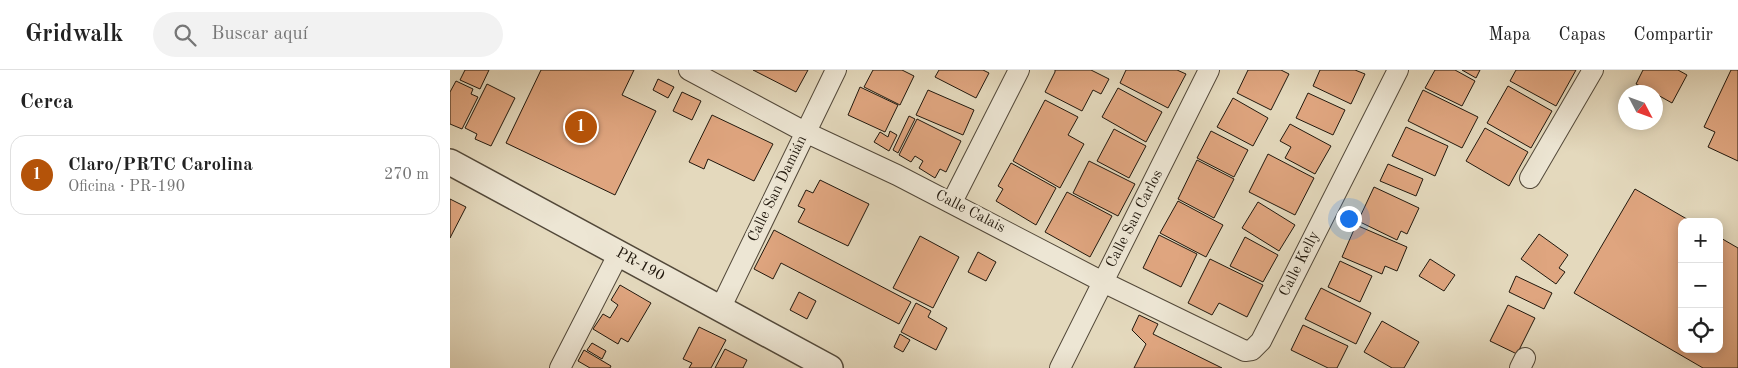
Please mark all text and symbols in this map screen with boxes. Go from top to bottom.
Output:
search box [153,12,503,57]
icon: search [171,21,199,49]
text: Gridwalk [25,23,123,47]
text: Buscar aquí [211,25,308,44]
text: Mapa [1488,26,1531,44]
text: Capas [1559,26,1606,44]
text: Compartir [1634,26,1713,44]
north arrow [1618,85,1663,130]
text: Cerca [20,92,73,113]
pin: 1 [565,108,597,146]
street label: Calle San Damián [746,133,810,245]
text: Claro/PRTC Carolina [68,156,253,175]
text: 1 [32,167,42,183]
text: 270 m [384,167,429,183]
street label: Calle San Carlos [1104,168,1166,270]
text: Oficina · PR-190 [68,179,185,195]
street label: Calle Calais [933,188,1007,236]
your location [1336,206,1362,232]
map controls [1678,218,1723,353]
button: + [1678,218,1723,263]
street label: Calle Kelly [1277,229,1323,299]
street label: PR-190 [613,246,667,284]
button: − [1678,263,1723,308]
button: locate [1678,308,1723,353]

